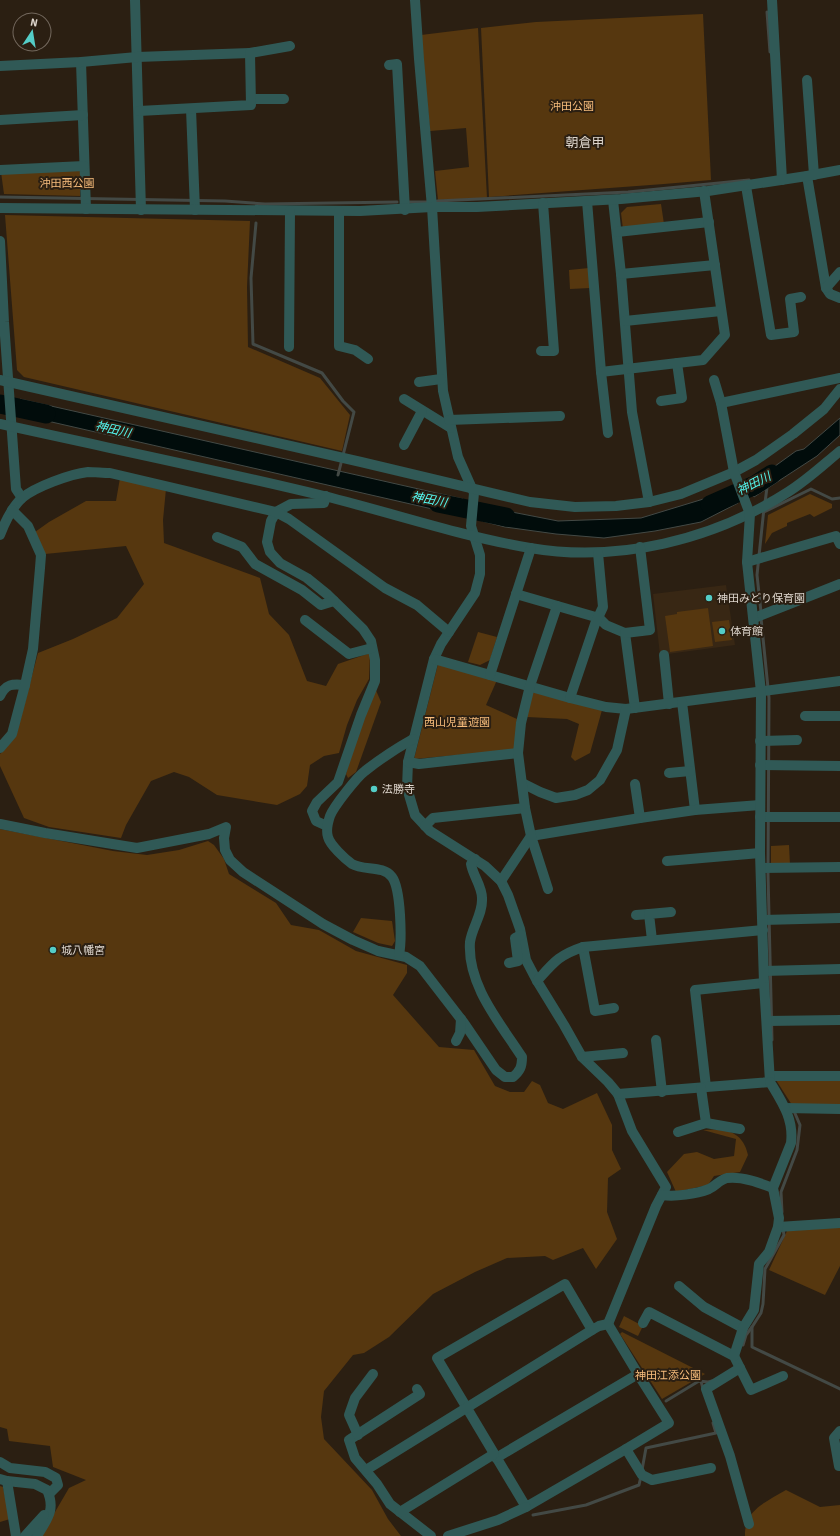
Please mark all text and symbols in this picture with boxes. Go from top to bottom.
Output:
north arrow [12,12,52,52]
text: N [29,15,39,31]
park label: 沖田公園 [550,99,594,114]
district label: 朝倉甲 [565,134,605,152]
park label: 沖田西公園 [40,176,95,191]
water label: 神田川 [94,418,134,443]
water label: 神田川 [734,467,776,500]
water label: 神田川 [410,488,450,512]
place label: 神田みどり保育園 [717,591,805,606]
marker: 神田みどり保育園 [704,593,714,603]
place label: 体育館 [730,624,763,639]
marker: 体育館 [717,626,727,636]
park label: 西山児童遊園 [424,715,490,730]
place label: 法勝寺 [382,782,415,797]
marker: 法勝寺 [369,784,379,794]
place label: 城八幡宮 [61,943,105,958]
marker: 城八幡宮 [48,945,58,955]
park label: 神田江添公園 [635,1368,701,1383]

